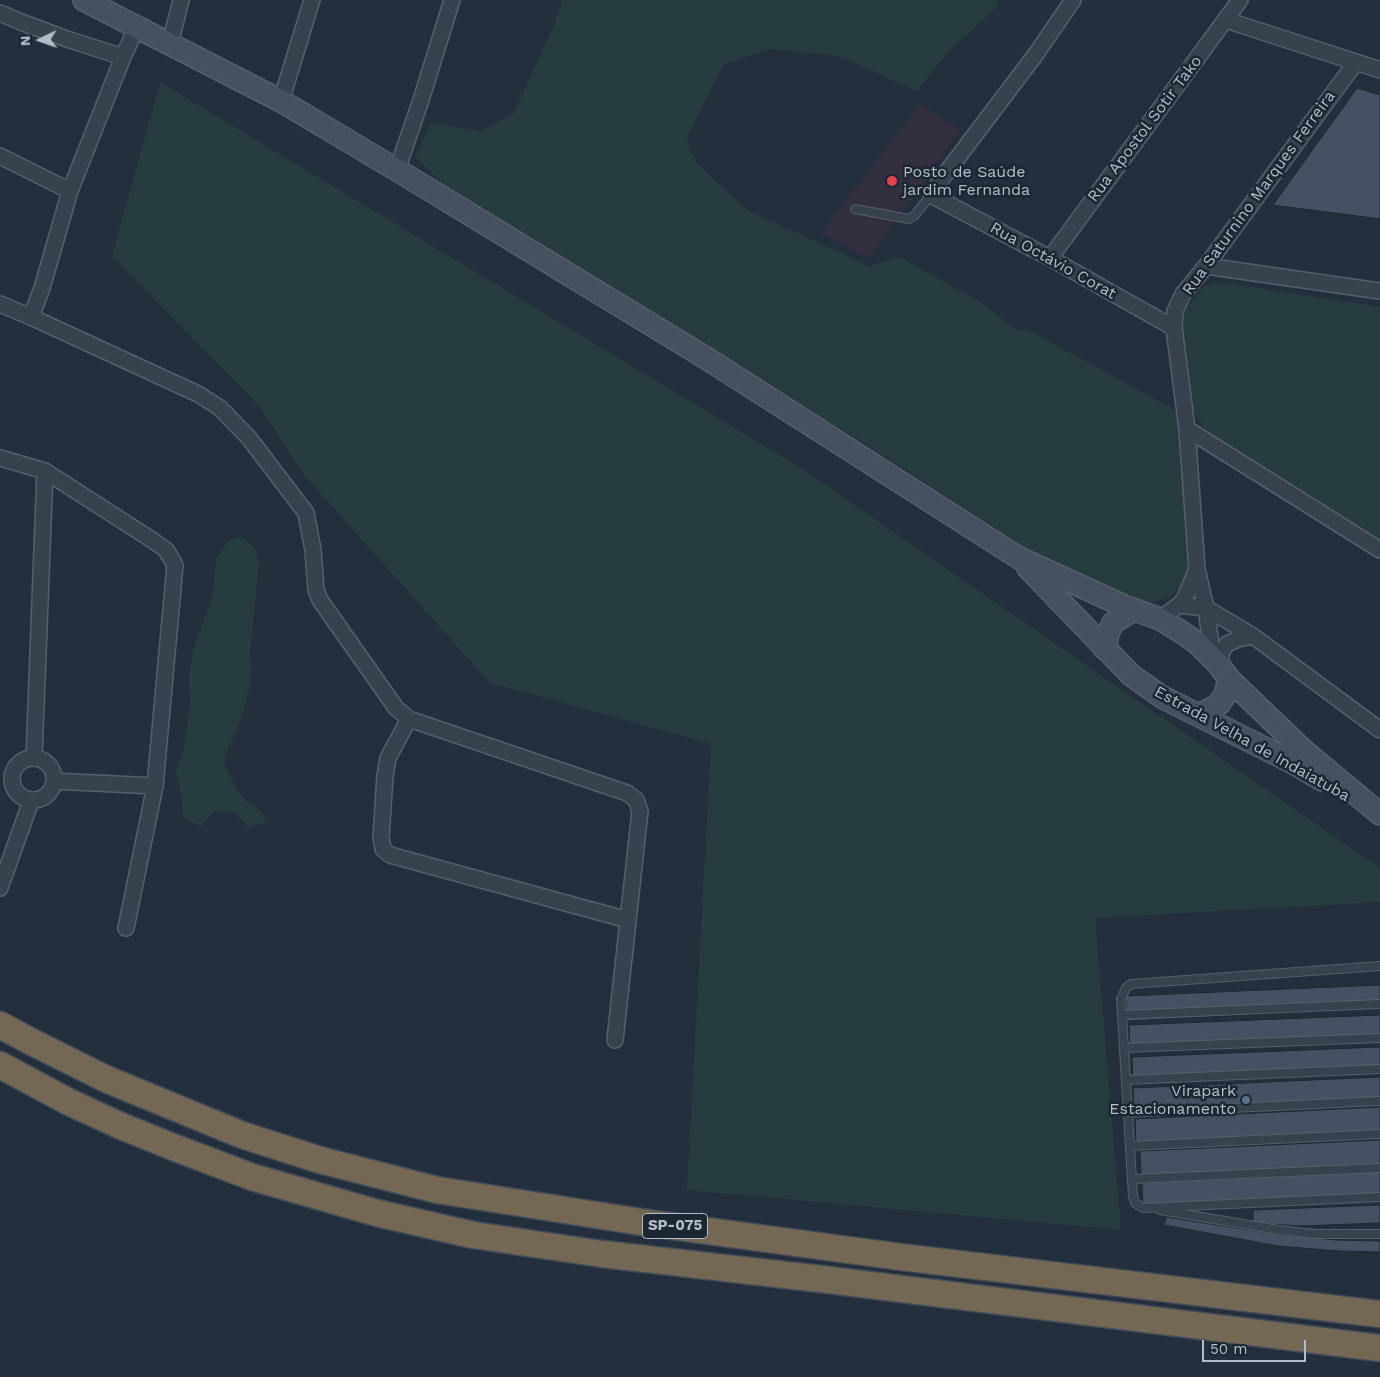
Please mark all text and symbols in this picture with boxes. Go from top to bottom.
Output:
north arrow [15,15,65,65]
text: N [17,35,33,46]
street label: Rua Apostol Sotir Tako [1084,52,1206,206]
street label: Rua Saturnino Marques Ferreira [1178,87,1340,299]
place label: Posto de Saúde jardim Fernanda [903,162,1030,200]
marker: Posto de Saúde jardim Fernanda [885,174,899,188]
street label: Rua Octávio Corat [987,218,1119,304]
street label: Estrada Velha de Indaiatuba [1151,682,1353,806]
place label: Virapark Estacionamento [1109,1081,1236,1119]
marker: Virapark Estacionamento [1240,1094,1252,1106]
road number: SP-075 [642,1214,708,1238]
scale bar [1205,1330,1309,1362]
text: 50 m [1210,1340,1247,1358]

